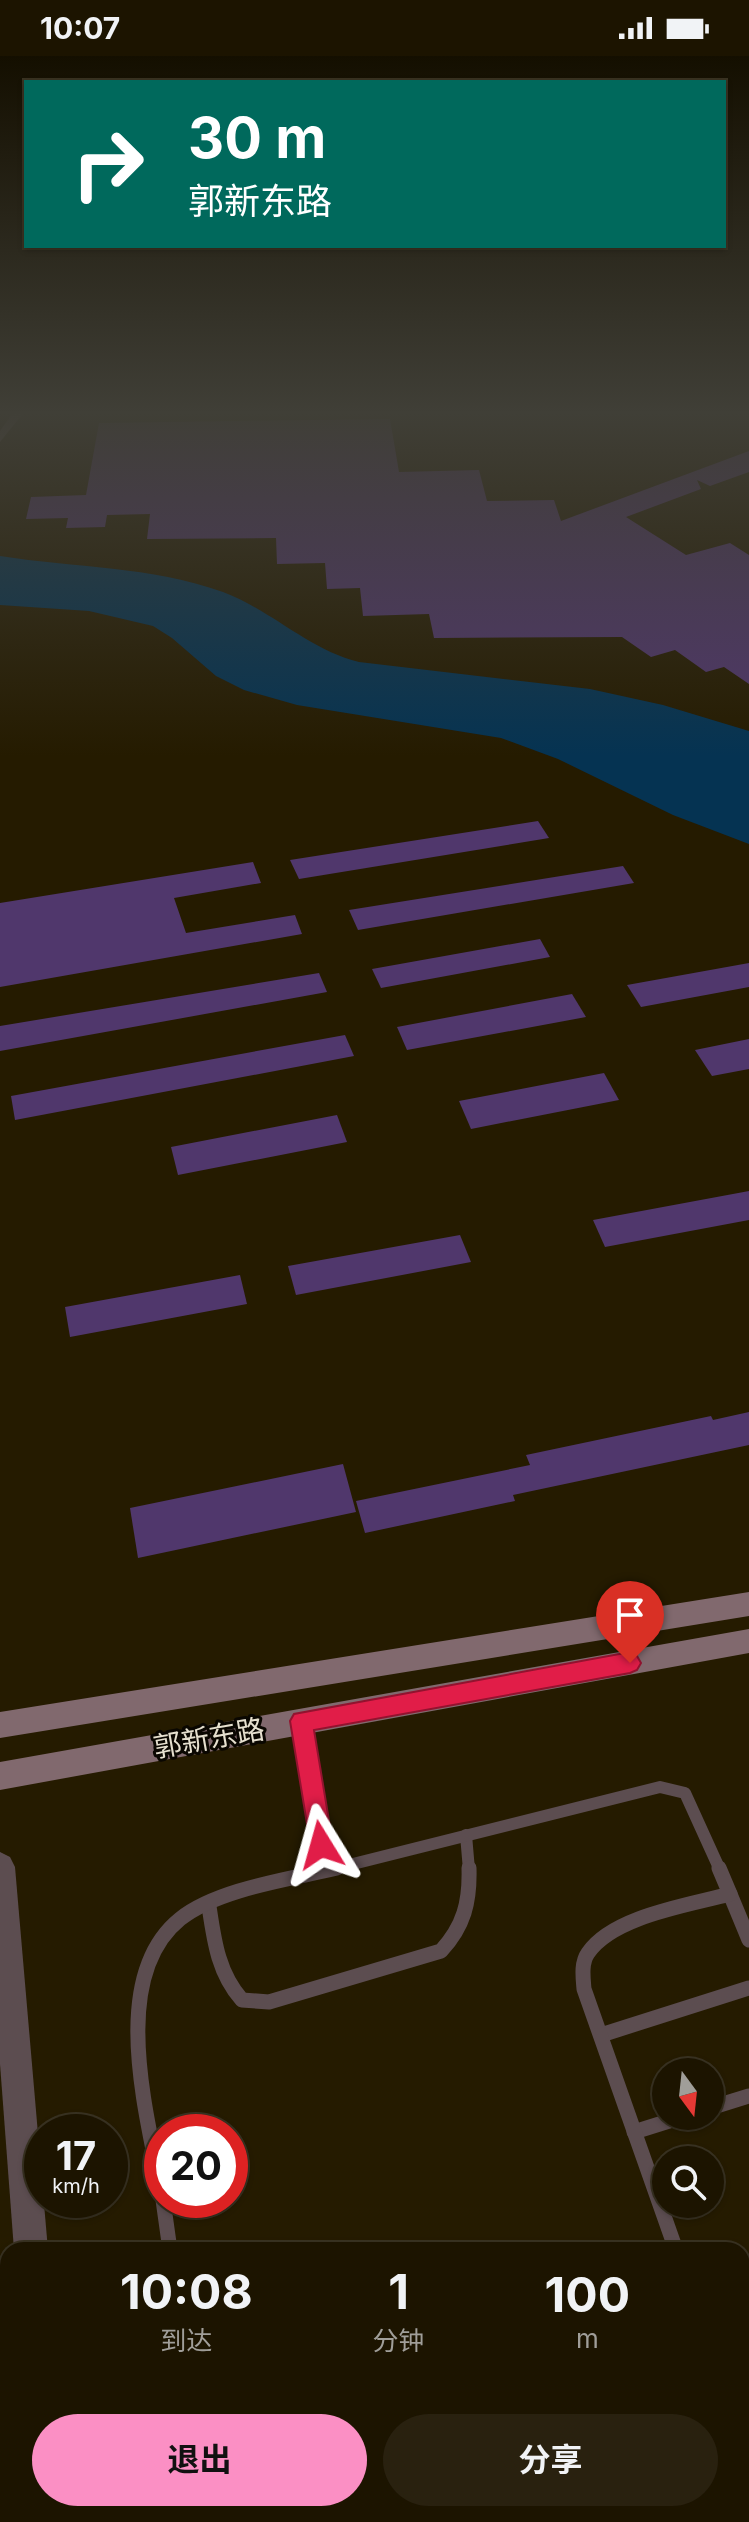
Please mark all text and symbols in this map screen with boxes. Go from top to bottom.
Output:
text: 10:07 [40,10,120,46]
text: 30 m [188,104,326,172]
icon: right [56,112,160,216]
text: 郭新东路 [188,179,332,223]
pin [596,1581,664,1663]
icon: arrive [608,1593,652,1637]
street label: 郭新东路 [151,1712,267,1764]
position arrow [279,1803,363,1887]
north arrow [652,2058,724,2130]
map controls [652,2058,724,2218]
speed limit sign: 20 [144,2114,248,2218]
text: 17 [56,2131,96,2180]
button: search [652,2146,724,2218]
text: km/h [52,2174,100,2198]
text: 10:08 [120,2262,253,2321]
text: 1 [388,2262,409,2321]
text: 100 [545,2265,630,2324]
text: m [576,2323,599,2354]
text: 到达 [160,2325,212,2356]
text: 分钟 [373,2325,425,2356]
button: 退出 [32,2414,367,2506]
button: 分享 [383,2414,718,2506]

